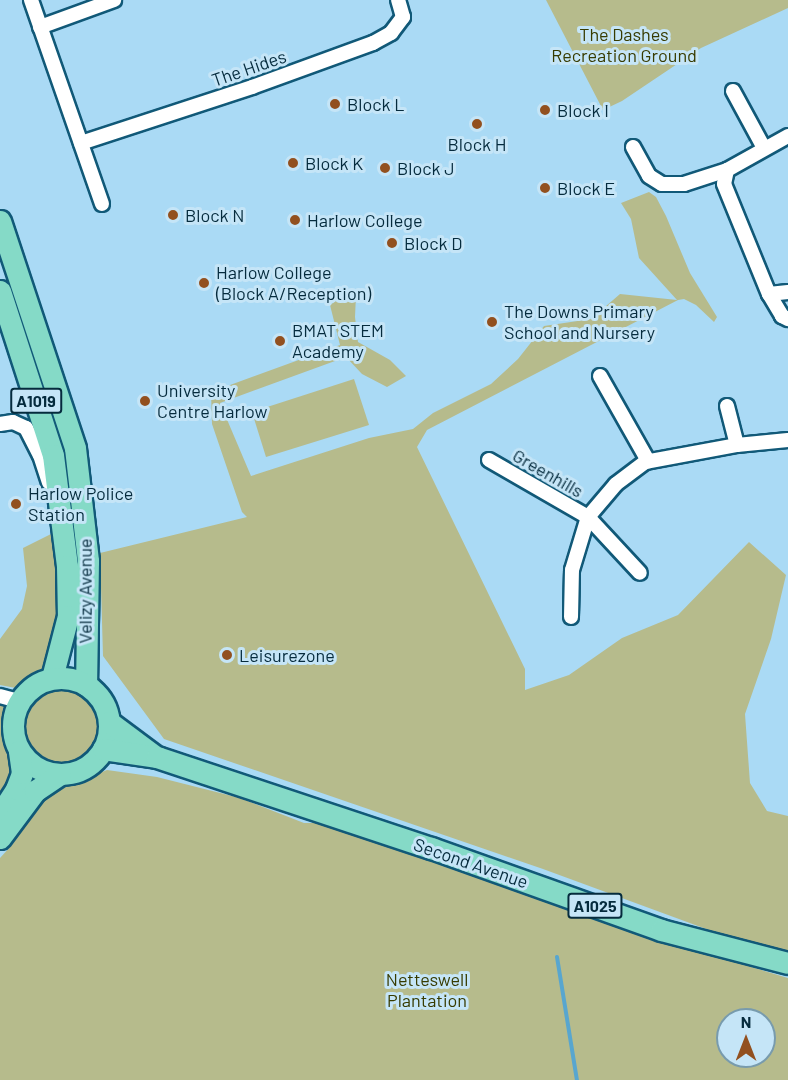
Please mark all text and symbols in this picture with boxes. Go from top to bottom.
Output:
park label: The Dashes Recreation Ground [551,24,697,66]
street label: The Hides [209,45,289,91]
place label: Block L [347,93,404,115]
marker: Block L [328,97,342,111]
place label: Block I [557,99,609,121]
marker: Block I [538,103,552,117]
marker: Block H [470,117,484,131]
place label: Block H [448,133,506,155]
place label: Block K [305,152,363,174]
marker: Block K [286,156,300,170]
place label: Block J [397,157,455,179]
marker: Block J [378,161,392,175]
place label: Block E [557,177,615,199]
marker: Block E [538,181,552,195]
place label: Block N [185,204,244,226]
marker: Block N [166,208,180,222]
place label: Harlow College [307,209,423,231]
marker: Harlow College [288,213,302,227]
place label: Block D [404,232,462,254]
marker: Block D [385,236,399,250]
place label: Harlow College (Block A/Reception) [216,262,371,304]
marker: Harlow College (Block A/Reception) [197,276,211,290]
place label: The Downs Primary School and Nursery [504,301,655,344]
marker: The Downs Primary School and Nursery [485,315,499,329]
place label: BMAT STEM Academy [292,320,384,362]
marker: BMAT STEM Academy [273,334,287,348]
place label: University Centre Harlow [157,380,268,422]
road number: A1019 [9,388,63,414]
marker: University Centre Harlow [138,394,152,408]
street label: Greenhills [509,444,587,502]
place label: Harlow Police Station [28,483,133,526]
marker: Harlow Police Station [9,497,23,511]
street label: Velizy Avenue [74,538,96,644]
place label: Leisurezone [239,644,335,666]
marker: Leisurezone [220,648,234,662]
street label: Second Avenue [411,833,531,893]
road number: A1025 [566,893,624,919]
park label: Netteswell Plantation [386,969,468,1012]
north arrow [716,1008,776,1068]
text: N [741,1012,751,1031]

